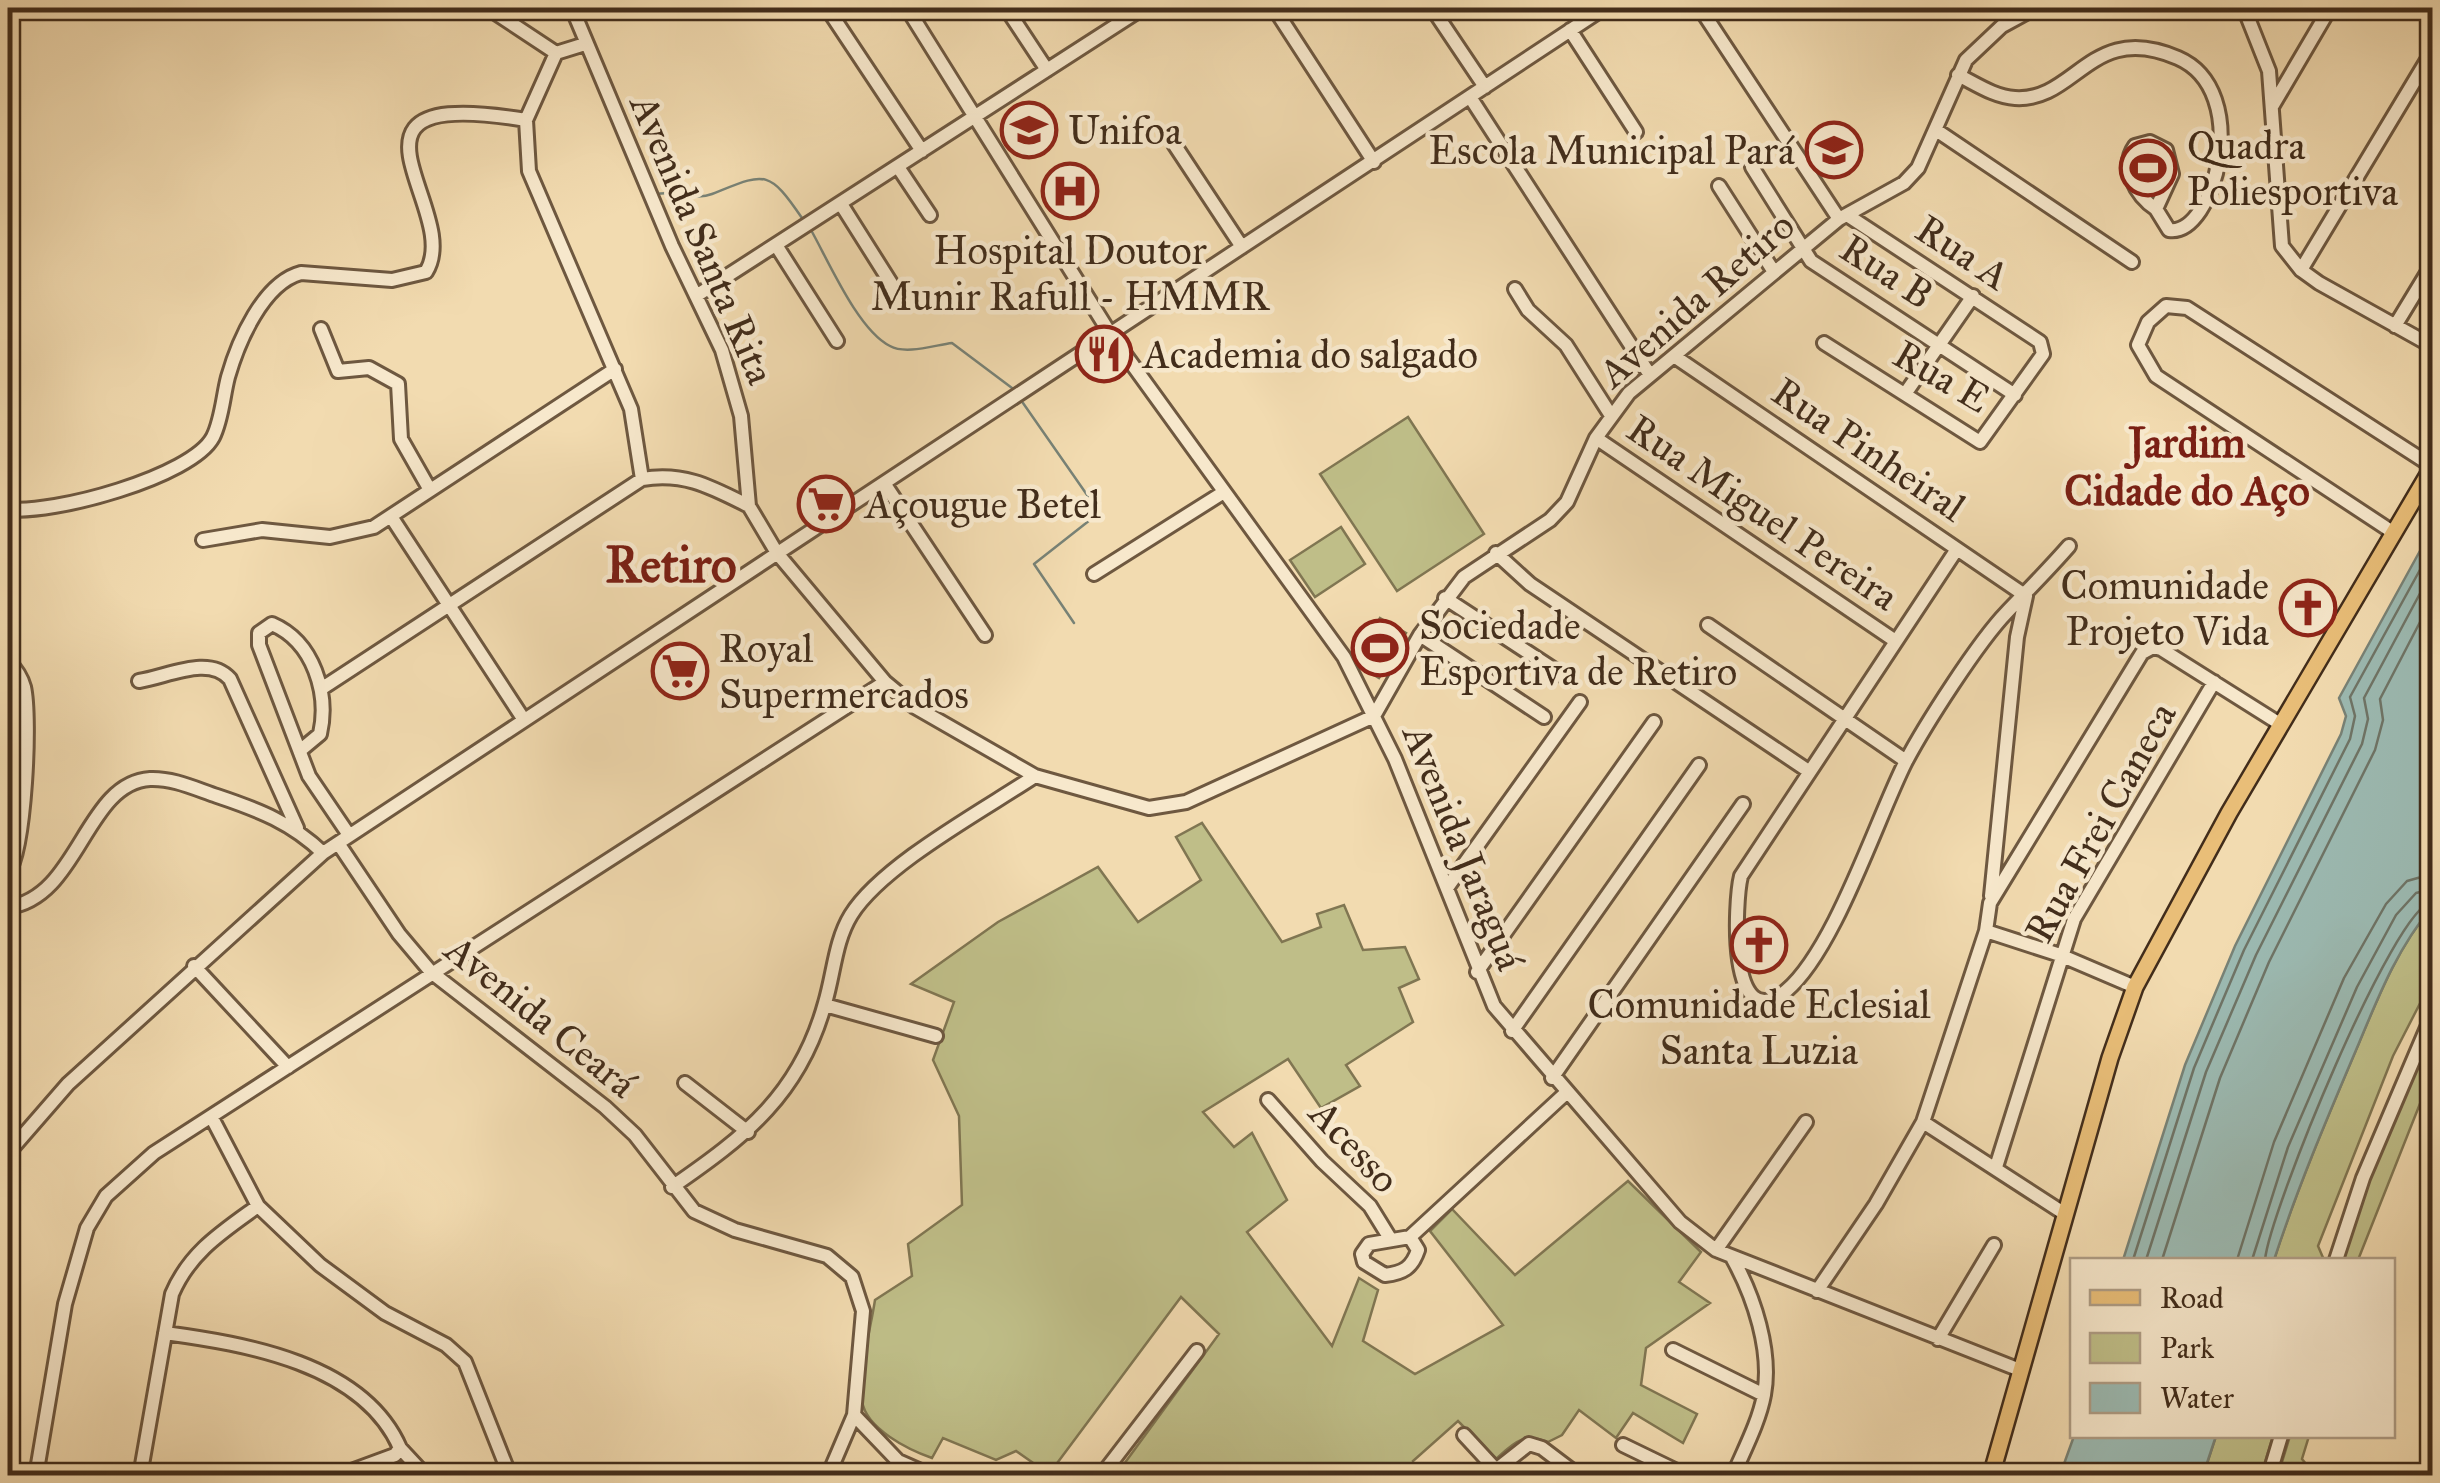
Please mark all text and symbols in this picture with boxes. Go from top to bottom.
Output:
street label: Avenida Santa Rita [619,85,786,391]
school or university icon: Unifoa [999,100,1059,160]
place label: Unifoa [1068,106,1182,155]
school or university icon: Escola Municipal Pará [1804,120,1864,180]
place label: Quadra Poliesportiva [2187,121,2398,216]
place label: Escola Municipal Pará [1428,126,1795,175]
sports icon: Quadra Poliesportiva [2118,138,2178,198]
hospital icon: Hospital Doutor Munir Rafull - HMMR [1040,161,1100,221]
street label: Avenida Retiro [1587,201,1804,399]
street label: Rua A [1907,204,2019,301]
street label: Rua B [1831,223,1942,319]
place label: Hospital Doutor Munir Rafull - HMMR [871,226,1270,321]
restaurant icon: Academia do salgado [1074,324,1134,384]
street label: Rua E [1885,329,1999,423]
place label: Academia do salgado [1141,330,1478,379]
street label: Rua Pinheiral [1763,367,1975,532]
street label: Rua Miguel Pereira [1618,404,1908,621]
district label: Jardim Cidade do Aço [2064,417,2310,517]
supermarket icon: Açougue Betel [796,474,856,534]
place label: Açougue Betel [863,480,1101,529]
district label: Retiro [605,535,737,596]
place label: Comunidade Projeto Vida [2061,561,2269,656]
church icon: Comunidade Projeto Vida [2278,578,2338,638]
place label: Sociedade Esportiva de Retiro [1419,601,1737,696]
sports icon: Sociedade Esportiva de Retiro [1350,618,1410,678]
place label: Royal Supermercados [719,624,969,719]
supermarket icon: Royal Supermercados [650,641,710,701]
street label: Rua Frei Caneca [2014,693,2187,951]
street label: Avenida Jaraguá [1391,716,1535,977]
church icon: Comunidade Eclesial Santa Luzia [1729,915,1789,975]
street label: Avenida Ceará [434,923,646,1108]
place label: Comunidade Eclesial Santa Luzia [1587,980,1931,1075]
street label: Acesso [1298,1088,1410,1203]
legend [2070,1258,2395,1438]
text: Road [2160,1280,2224,1316]
text: Park [2160,1330,2214,1366]
text: Water [2160,1380,2235,1416]

